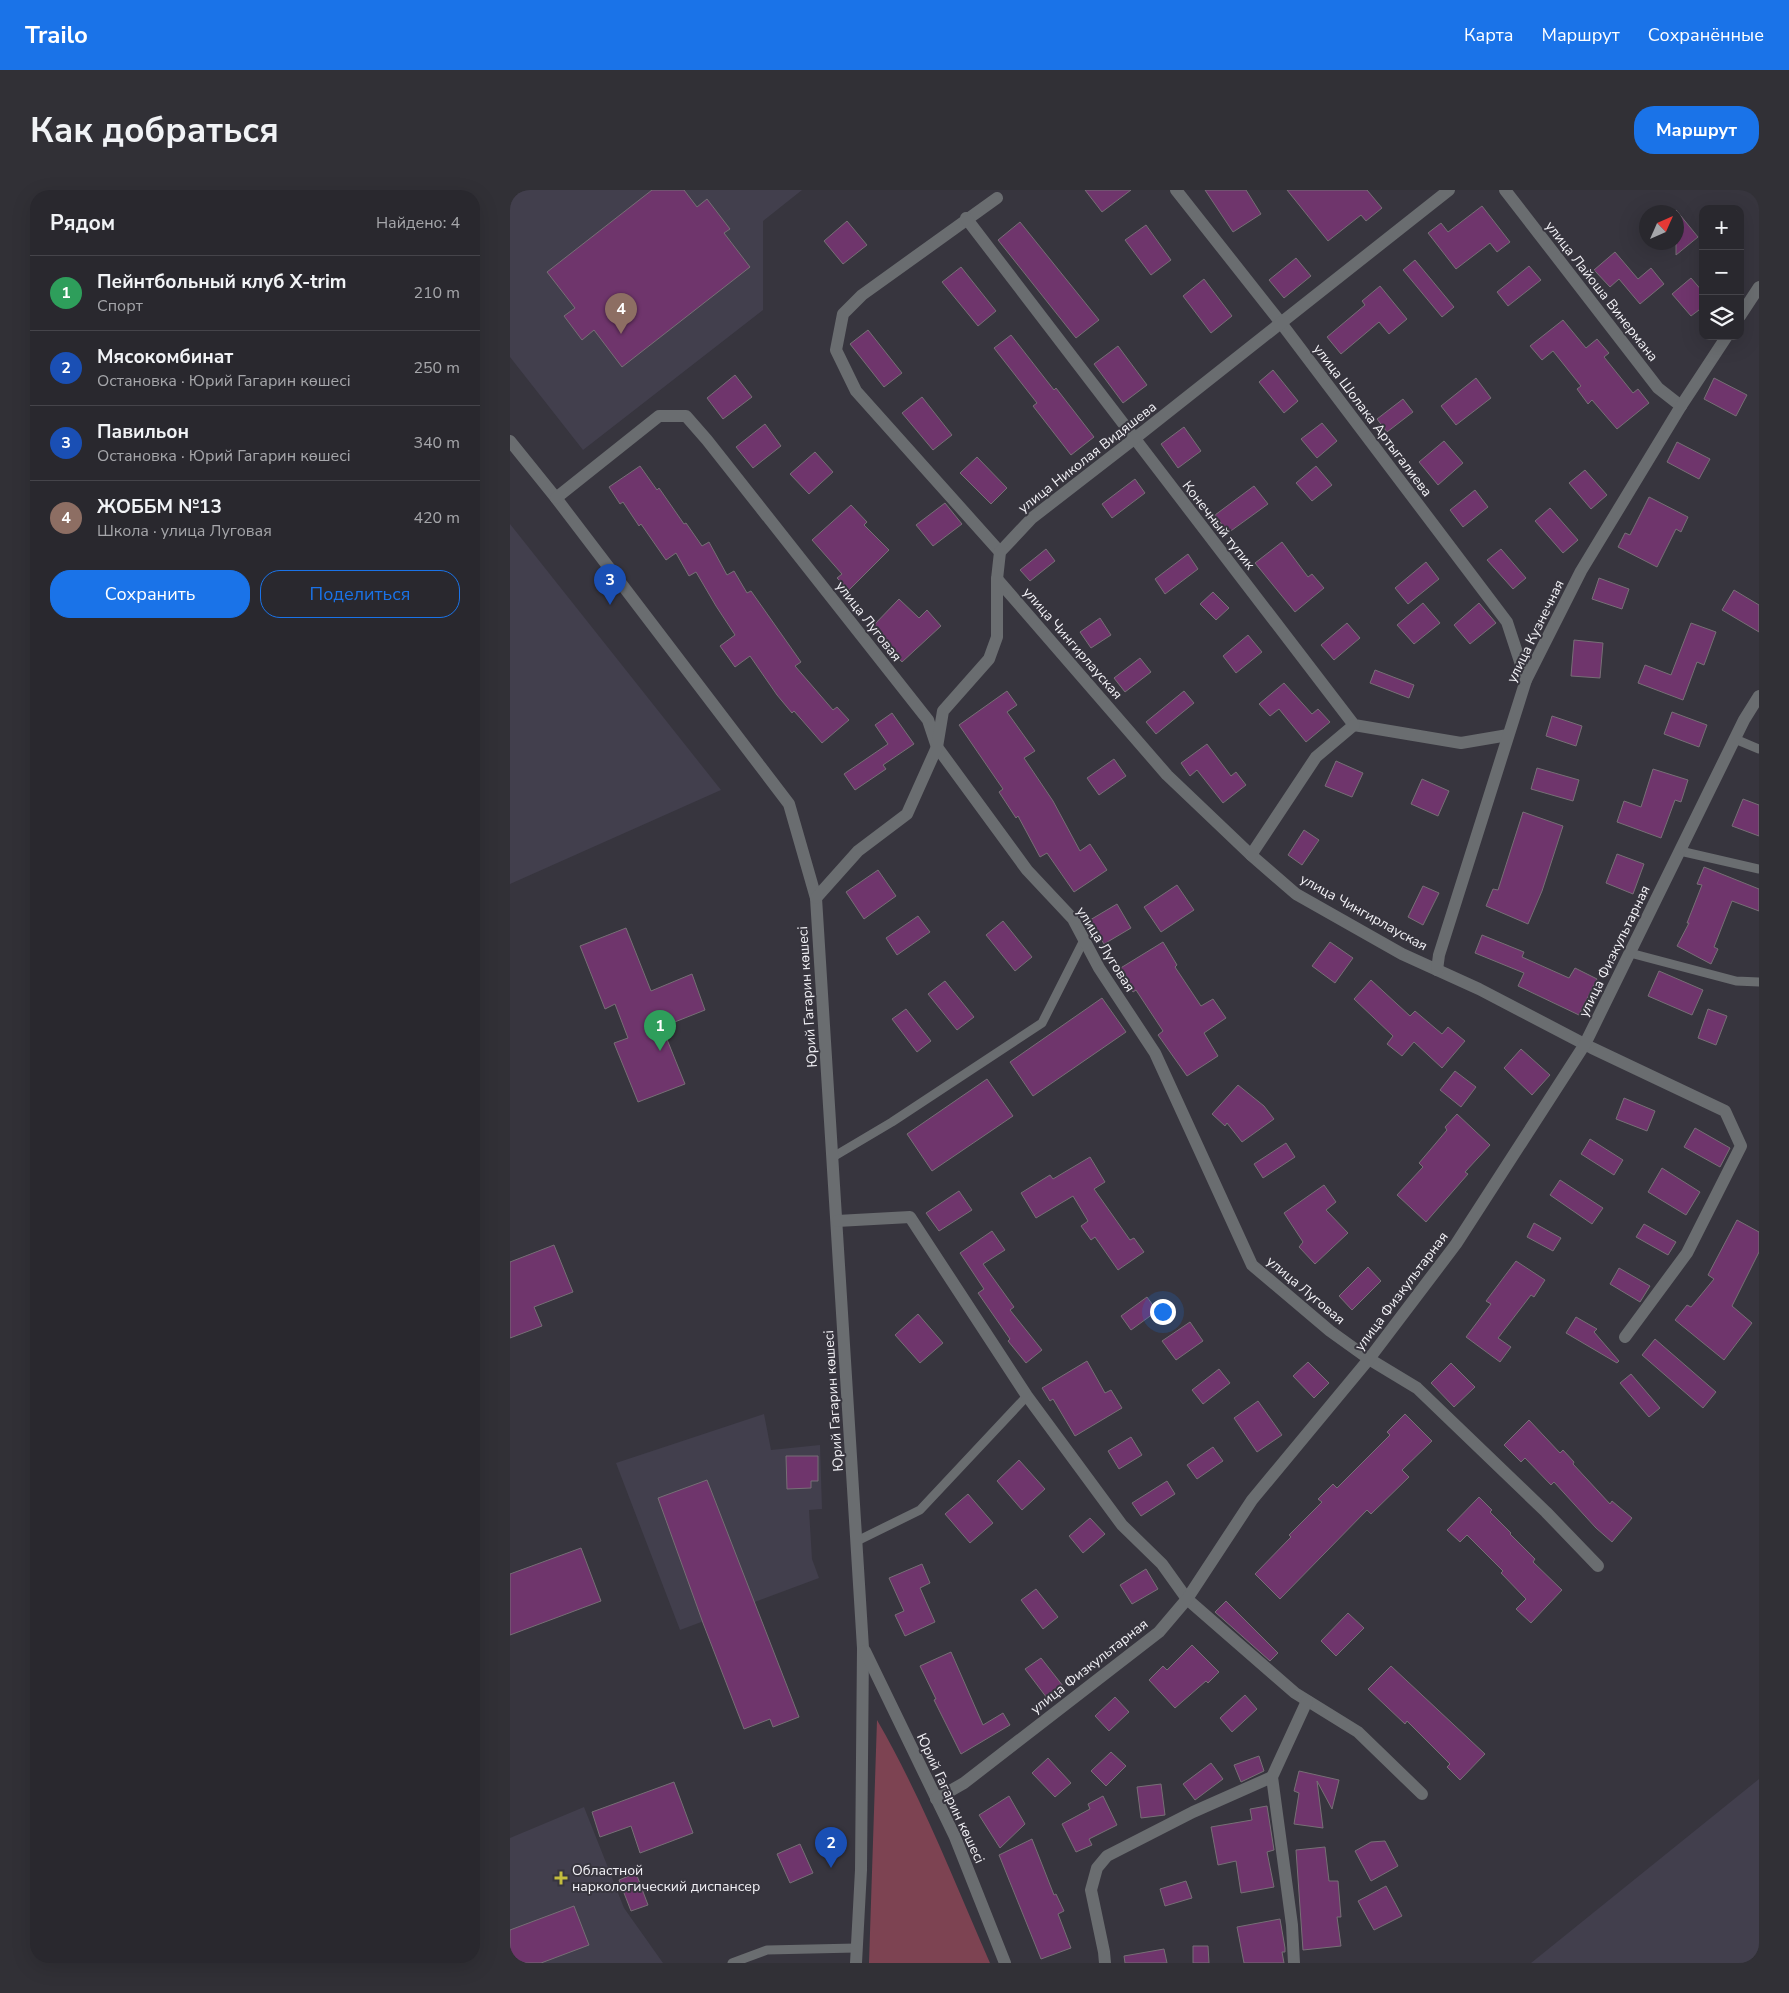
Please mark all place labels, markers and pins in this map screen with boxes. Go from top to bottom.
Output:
pin: 4 [605,293,637,334]
pin: 3 [594,564,626,605]
pin: 1 [644,1010,676,1051]
pin: 2 [815,1827,847,1868]
place label: Областной наркологический диспансер [572,1861,760,1896]
marker: Областной наркологический диспансер [554,1871,568,1885]

